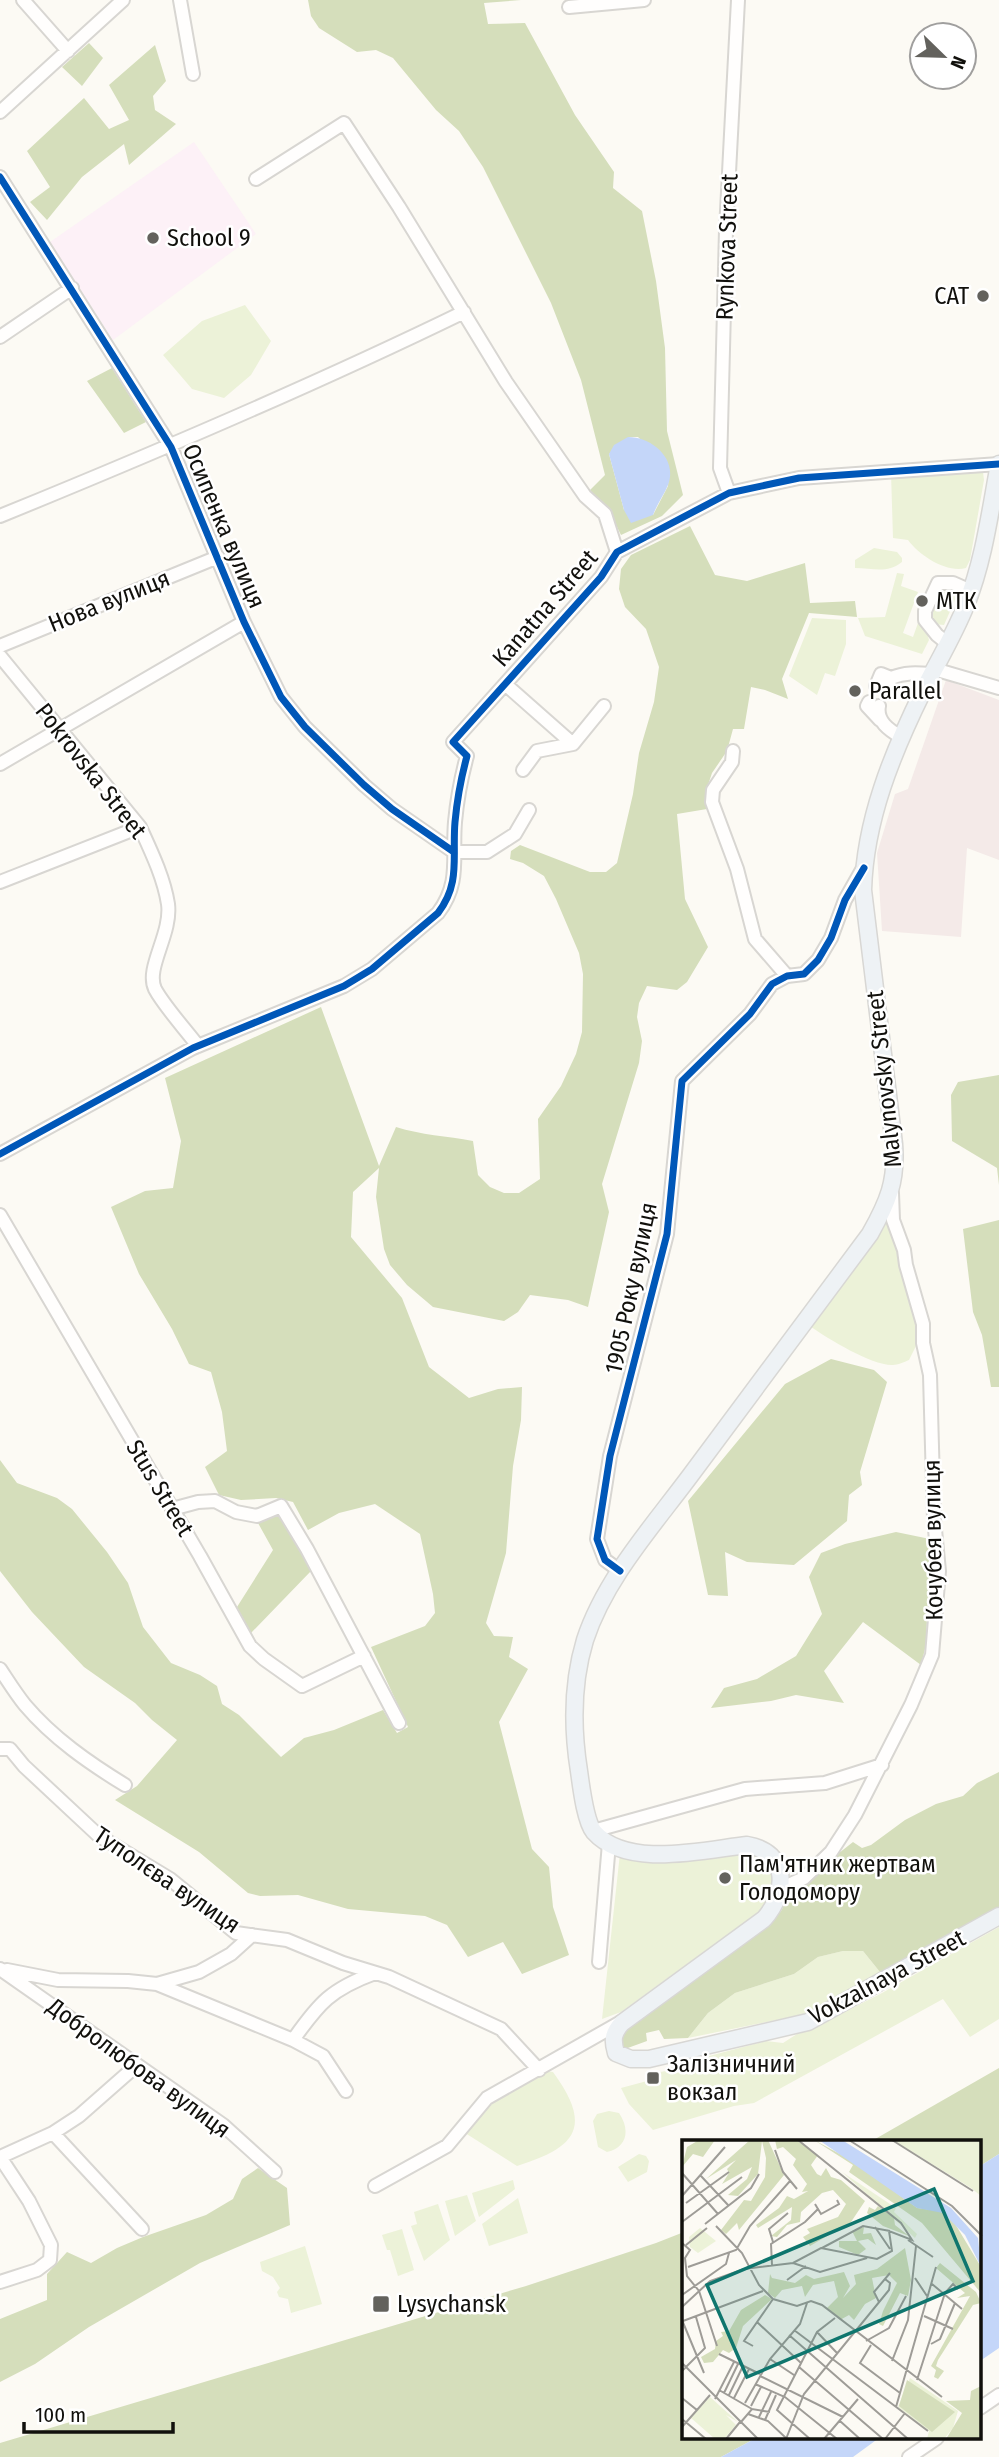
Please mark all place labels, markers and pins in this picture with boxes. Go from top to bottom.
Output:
place label: School 9 [167,224,251,252]
marker: School 9 [145,230,161,246]
place label: САТ [934,282,969,310]
marker: САТ [975,288,991,304]
place label: МТК [936,587,977,615]
marker: МТК [914,593,930,609]
place label: Parallel [869,677,942,705]
marker: Parallel [847,683,863,699]
place label: Пам'ятник жертвам Голодомору [739,1850,936,1906]
marker: Пам'ятник жертвам Голодомору [717,1870,733,1886]
place label: Залізничний вокзал [667,2050,795,2106]
marker: Залізничний вокзал [645,2070,661,2086]
place label: Lysychansk [397,2290,507,2318]
marker: Lysychansk [371,2294,391,2314]

